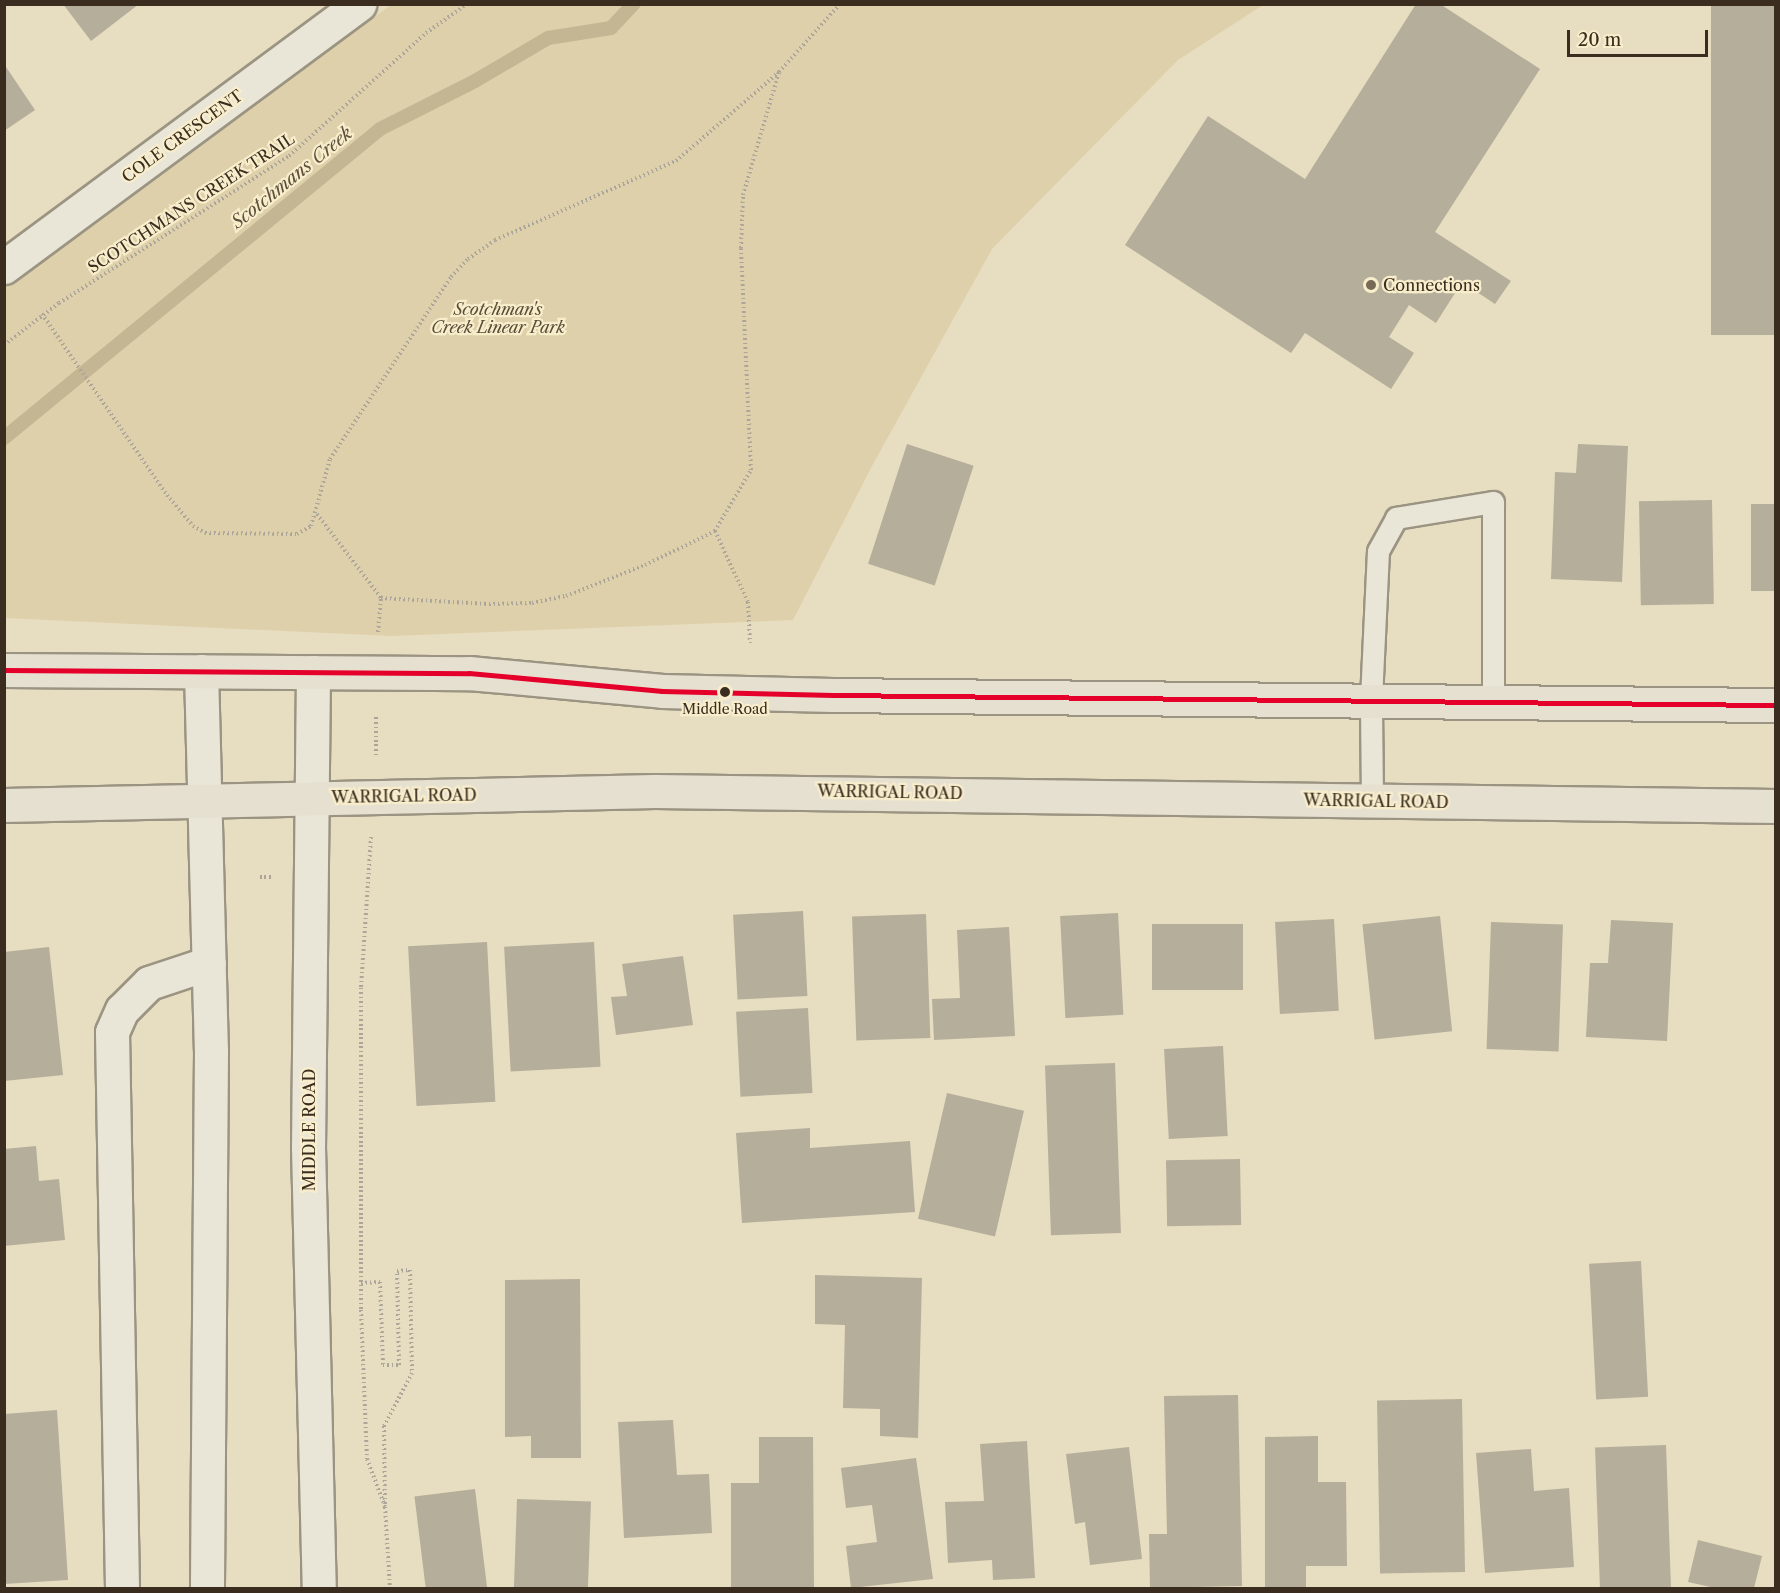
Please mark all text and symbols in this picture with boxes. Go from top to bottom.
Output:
scale bar [1570,18,1711,56]
text: 20 m [1578,29,1621,51]
street label: COLE CRESCENT [118,86,246,186]
water label: Scotchmans Creek [227,123,357,233]
street label: SCOTCHMANS CREEK TRAIL [84,129,298,277]
place label: Connections [1383,275,1480,295]
marker: Connections [1364,278,1378,292]
park label: Scotchman's Creek Linear Park [431,299,565,337]
marker: Middle Road [719,686,731,698]
place label: Middle Road [682,701,768,717]
street label: WARRIGAL ROAD [817,781,963,803]
street label: WARRIGAL ROAD [331,785,477,807]
street label: WARRIGAL ROAD [1303,790,1449,812]
street label: MIDDLE ROAD [299,1069,319,1191]

